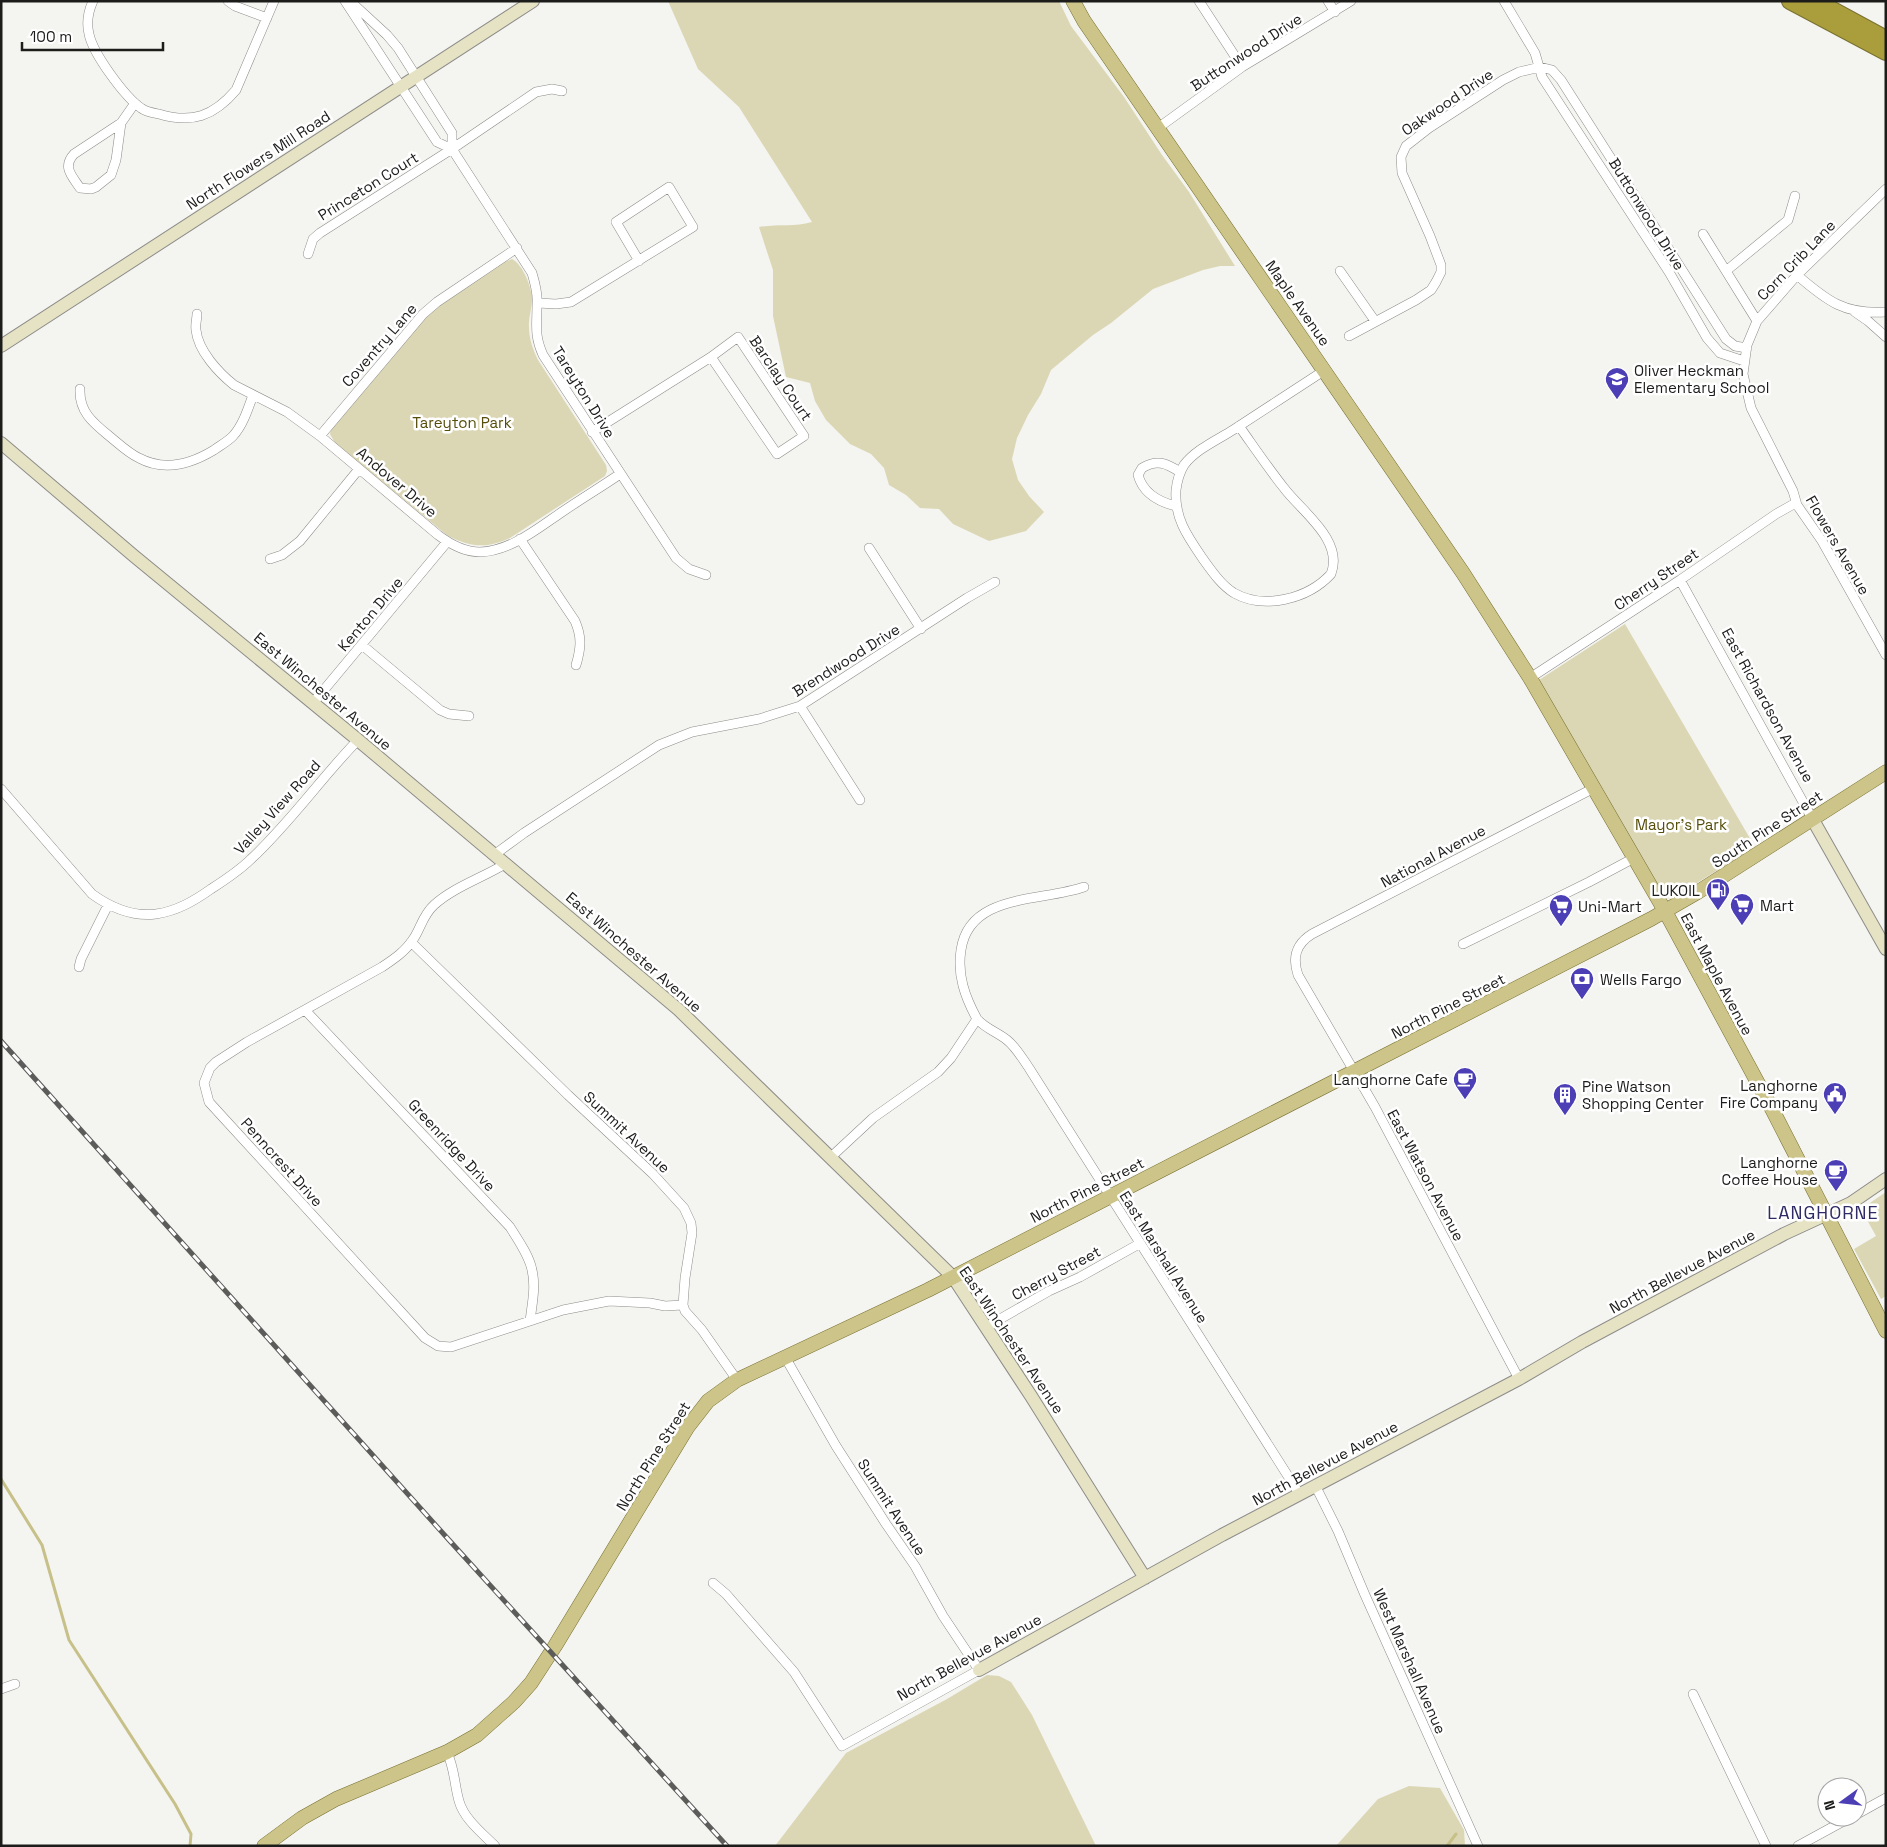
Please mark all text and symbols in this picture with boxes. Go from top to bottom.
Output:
street label: Buttonwood Drive [1187,9,1305,95]
scale bar [22,20,164,52]
text: 100 m [30,27,72,46]
street label: Oakwood Drive [1398,64,1497,140]
street label: North Flowers Mill Road [182,106,334,214]
street label: Princeton Court [314,148,422,224]
street label: Buttonwood Drive [1605,154,1689,274]
street label: Corn Crib Lane [1753,216,1839,304]
street label: Maple Avenue [1261,256,1335,350]
street label: Coventry Lane [337,299,421,391]
street label: Barclay Court [746,332,817,424]
street label: Tareyton Drive [548,343,620,441]
place label: Oliver Heckman Elementary School [1634,361,1770,397]
school or university icon: Oliver Heckman Elementary School [1604,366,1630,400]
park label: Tareyton Park [412,413,512,432]
street label: Andover Drive [353,443,441,521]
street label: Flowers Avenue [1802,492,1874,598]
street label: Cherry Street [1610,544,1702,614]
street label: Kenton Drive [333,573,407,655]
street label: Brendwood Drive [789,619,903,701]
street label: East Richardson Avenue [1718,625,1818,786]
street label: East Winchester Avenue [250,628,396,754]
street label: Valley View Road [230,756,324,858]
street label: South Pine Street [1708,786,1826,872]
park label: Mayor's Park [1635,815,1727,834]
street label: National Avenue [1377,820,1489,892]
fuel station icon: LUKOIL [1705,877,1731,911]
place label: LUKOIL [1651,881,1700,900]
street label: East Winchester Avenue [562,888,706,1016]
supermarket icon: Mart [1729,892,1755,926]
supermarket icon: Uni-Mart [1548,893,1574,927]
place label: Mart [1760,896,1794,915]
place label: Uni-Mart [1578,897,1642,916]
street label: East Maple Avenue [1677,910,1757,1039]
bank icon: Wells Fargo [1569,966,1595,1000]
street label: North Pine Street [1388,969,1508,1043]
place label: Wells Fargo [1600,970,1682,989]
cafe icon: Langhorne Cafe [1452,1066,1478,1100]
place label: Langhorne Cafe [1333,1070,1448,1089]
place label: Langhorne Fire Company [1720,1076,1818,1112]
place label: Pine Watson Shopping Center [1582,1077,1704,1113]
public building icon: Langhorne Fire Company [1822,1081,1848,1115]
building icon: Pine Watson Shopping Center [1552,1082,1578,1116]
street label: Summit Avenue [580,1087,674,1177]
street label: Greenridge Drive [404,1095,500,1195]
street label: East Watson Avenue [1383,1106,1469,1244]
street label: Penncrest Drive [237,1113,327,1211]
street label: North Pine Street [1027,1153,1147,1227]
place label: Langhorne Coffee House [1722,1153,1818,1189]
cafe icon: Langhorne Coffee House [1823,1158,1849,1192]
street label: East Marshall Avenue [1116,1187,1212,1327]
district label: LANGHORNE [1767,1201,1879,1224]
street label: North Bellevue Avenue [1606,1224,1758,1317]
street label: Cherry Street [1008,1242,1104,1304]
street label: East Winchester Avenue [955,1263,1069,1418]
street label: North Pine Street [612,1398,694,1514]
street label: North Bellevue Avenue [1249,1416,1401,1509]
street label: Summit Avenue [854,1455,930,1559]
street label: West Marshall Avenue [1369,1585,1451,1737]
street label: North Bellevue Avenue [893,1609,1045,1705]
north arrow [1817,1777,1867,1827]
text: N [1820,1798,1839,1812]

